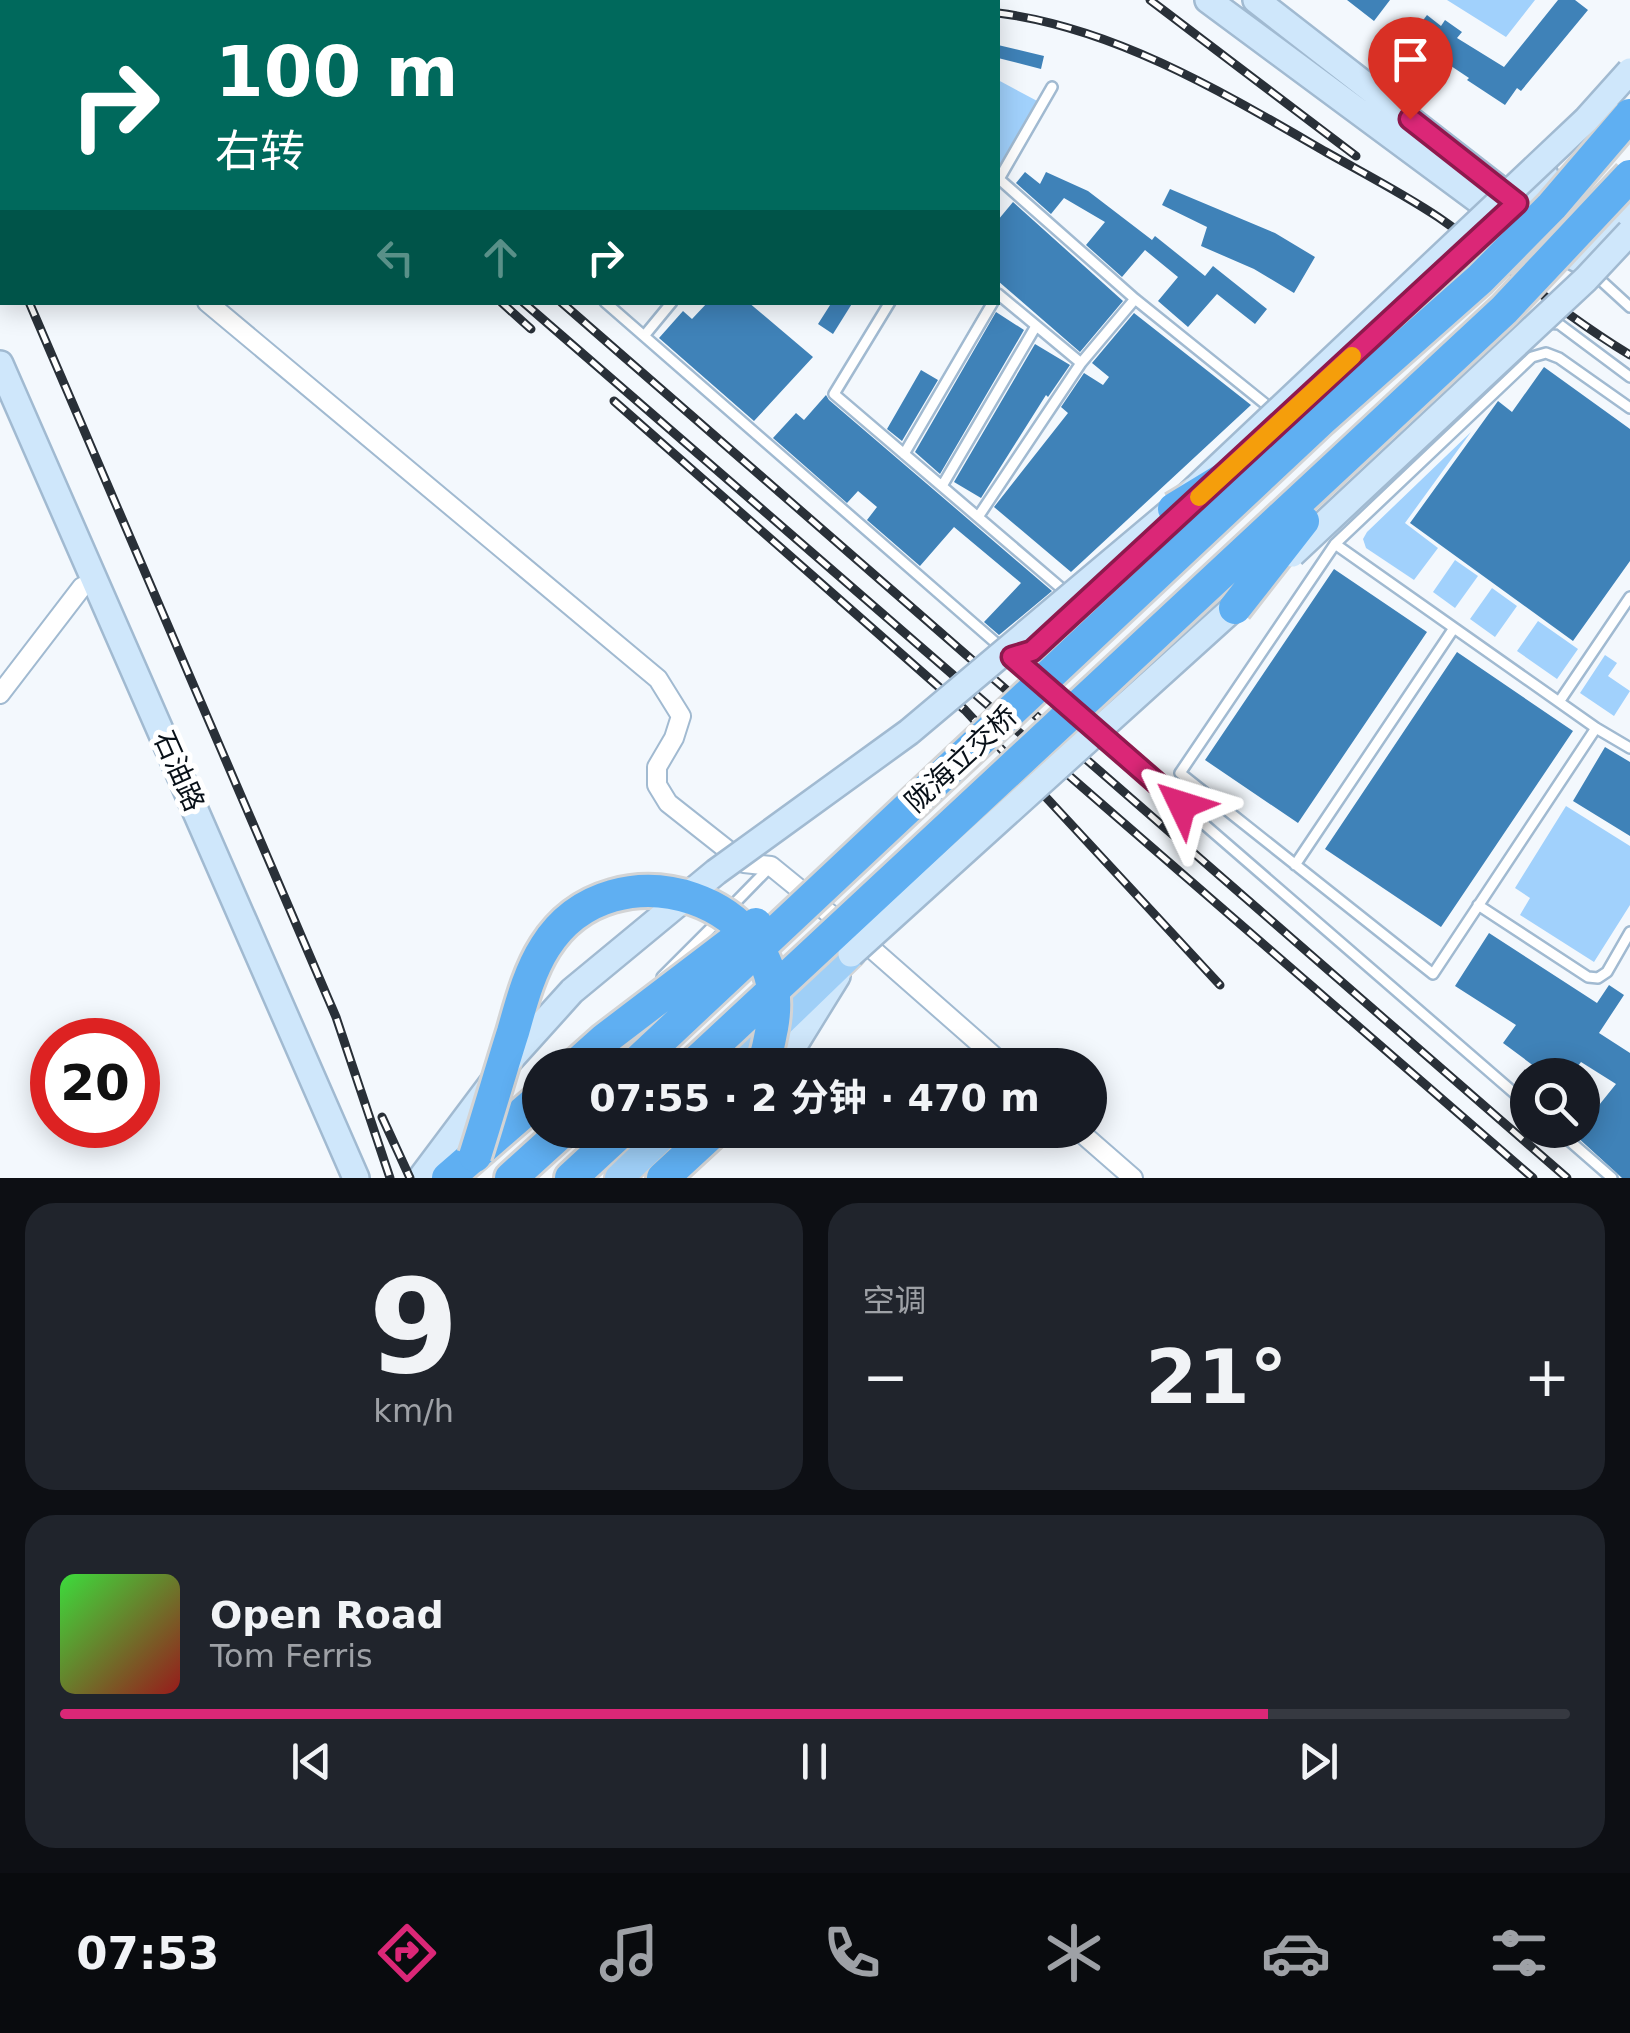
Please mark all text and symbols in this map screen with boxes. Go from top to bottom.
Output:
pin [1368,17,1453,120]
text: 100 m [215,31,458,113]
icon: arrive [1383,32,1438,87]
icon: right [50,40,180,170]
text: 右转 [215,125,305,178]
icon: left [368,230,423,285]
icon: ahead [473,230,528,285]
icon: right [578,230,633,285]
street label: 陇海立交桥 [899,699,1023,819]
street label: 石油路 [147,726,211,816]
position arrow [1130,753,1234,857]
speed limit sign: 20 [30,1018,160,1148]
map controls [1510,1058,1600,1148]
button: search [1510,1058,1600,1148]
text: 07:55 · 2 分钟 · 470 m [589,1076,1040,1120]
text: 9 [369,1251,459,1403]
text: 空调 [863,1282,927,1320]
text: 21° [1145,1333,1287,1421]
text: − [863,1345,909,1409]
text: + [1524,1345,1570,1409]
text: km/h [373,1392,454,1430]
text: Open Road [210,1593,444,1637]
text: Tom Ferris [210,1637,373,1675]
icon: previous [284,1734,339,1789]
icon: pause [787,1734,842,1789]
icon: next [1291,1734,1346,1789]
icon: directions [372,1918,442,1988]
icon: music [594,1918,664,1988]
icon: phone [817,1918,887,1988]
icon: climate [1039,1918,1109,1988]
icon: car [1261,1918,1331,1988]
icon: filters [1484,1918,1554,1988]
text: 07:53 [76,1927,219,1980]

